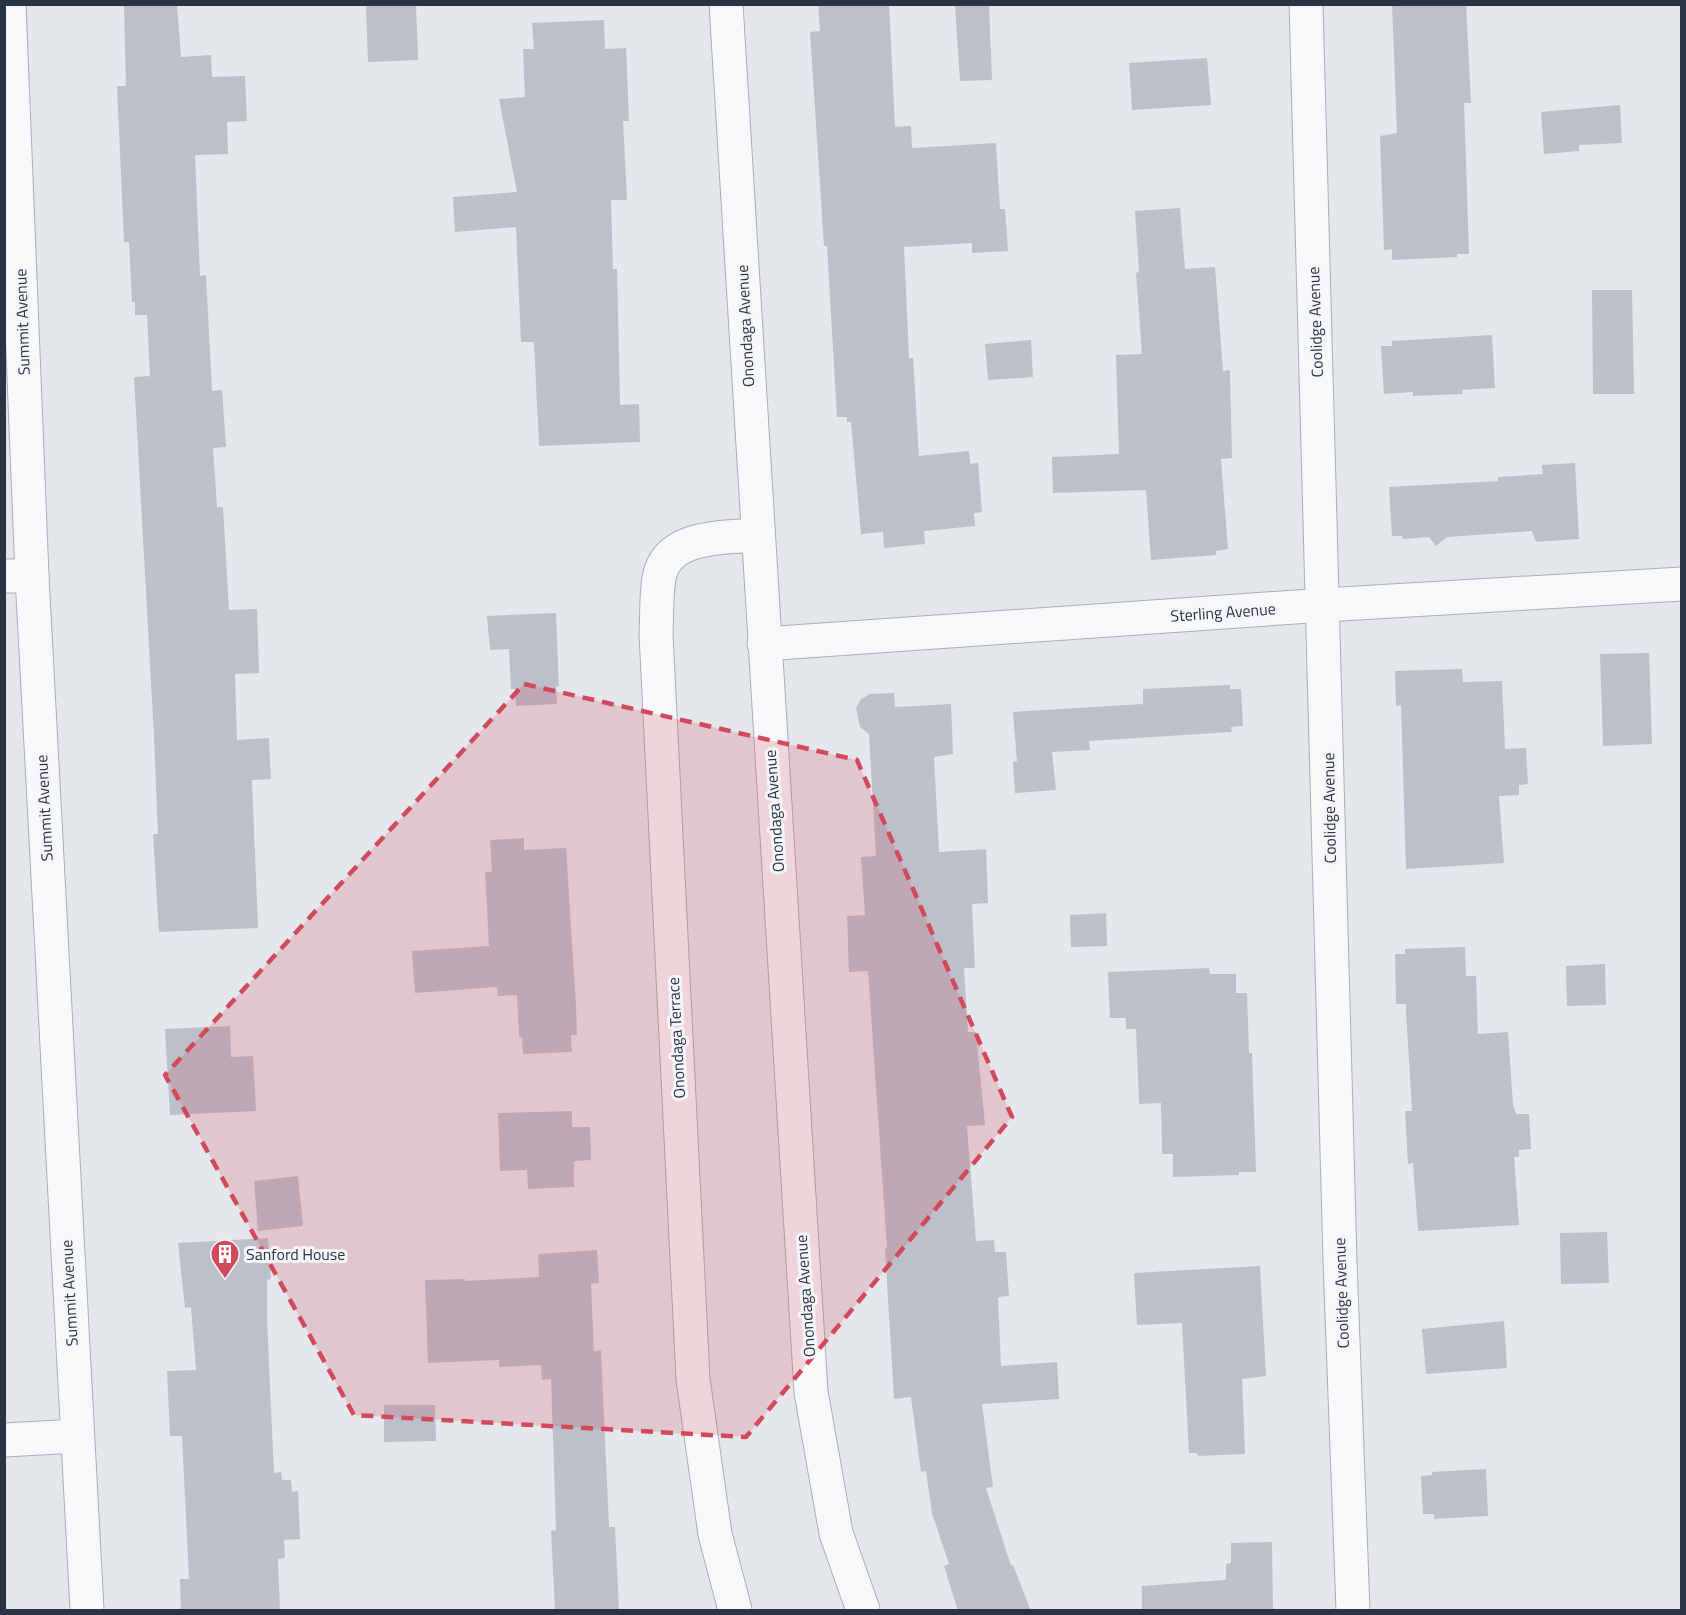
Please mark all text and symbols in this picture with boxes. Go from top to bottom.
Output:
street label: Onondaga Avenue [730,264,760,388]
street label: Coolidge Avenue [1301,266,1329,378]
street label: Summit Avenue [8,268,36,376]
street label: Sterling Avenue [1170,596,1276,628]
street label: Onondaga Avenue [758,749,790,873]
street label: Coolidge Avenue [1316,752,1342,864]
street label: Summit Avenue [29,754,59,862]
street label: Onondaga Terrace [661,977,691,1099]
street label: Onondaga Avenue [789,1234,821,1358]
street label: Coolidge Avenue [1327,1237,1355,1349]
building icon: Sanford House [209,1238,241,1280]
street label: Summit Avenue [54,1239,84,1347]
place label: Sanford House [246,1242,345,1266]

